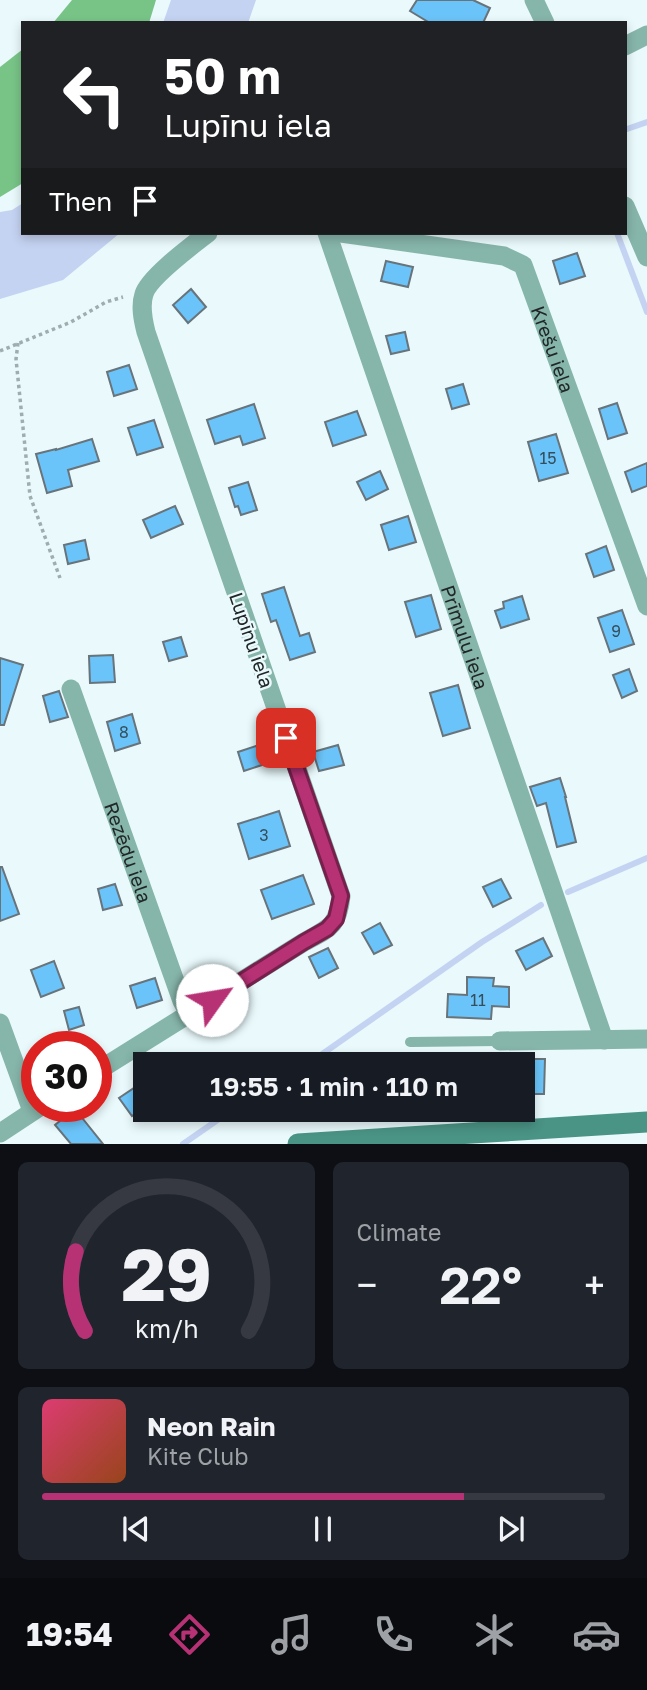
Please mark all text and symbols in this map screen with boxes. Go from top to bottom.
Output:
text: 50 m [164,46,281,105]
icon: left [49,49,140,140]
text: Lupīnu iela [164,106,332,144]
icon: arrive [126,182,164,220]
text: Then [49,186,112,217]
street label: Krešu iela [527,302,580,396]
house number: 15 [539,448,557,468]
street label: Prīmulu iela [437,582,494,692]
street label: Lupīnu iela [225,589,279,691]
house number: 9 [611,621,621,641]
pin [256,708,316,768]
icon: arrive [267,719,305,757]
house number: 8 [119,722,129,742]
street label: Rezēdu iela [100,798,157,906]
house number: 3 [259,825,269,845]
position arrow [175,963,249,1037]
house number: 11 [470,990,486,1010]
speed limit sign: 30 [21,1031,112,1122]
text: 19:55 · 1 min · 110 m [210,1071,458,1102]
text: Climate [357,1218,441,1246]
text: 29 [121,1231,212,1318]
text: 22° [439,1253,522,1315]
text: − [357,1262,377,1307]
text: + [584,1262,605,1307]
text: km/h [134,1313,198,1344]
text: Neon Rain [147,1411,276,1442]
text: Kite Club [147,1442,248,1470]
icon: previous [117,1510,155,1548]
icon: pause [304,1510,342,1548]
icon: next [492,1510,530,1548]
icon: directions [165,1610,214,1659]
icon: music [267,1610,316,1659]
icon: phone [369,1610,418,1659]
icon: climate [470,1610,519,1659]
icon: car [572,1610,621,1659]
text: 19:54 [26,1615,113,1653]

